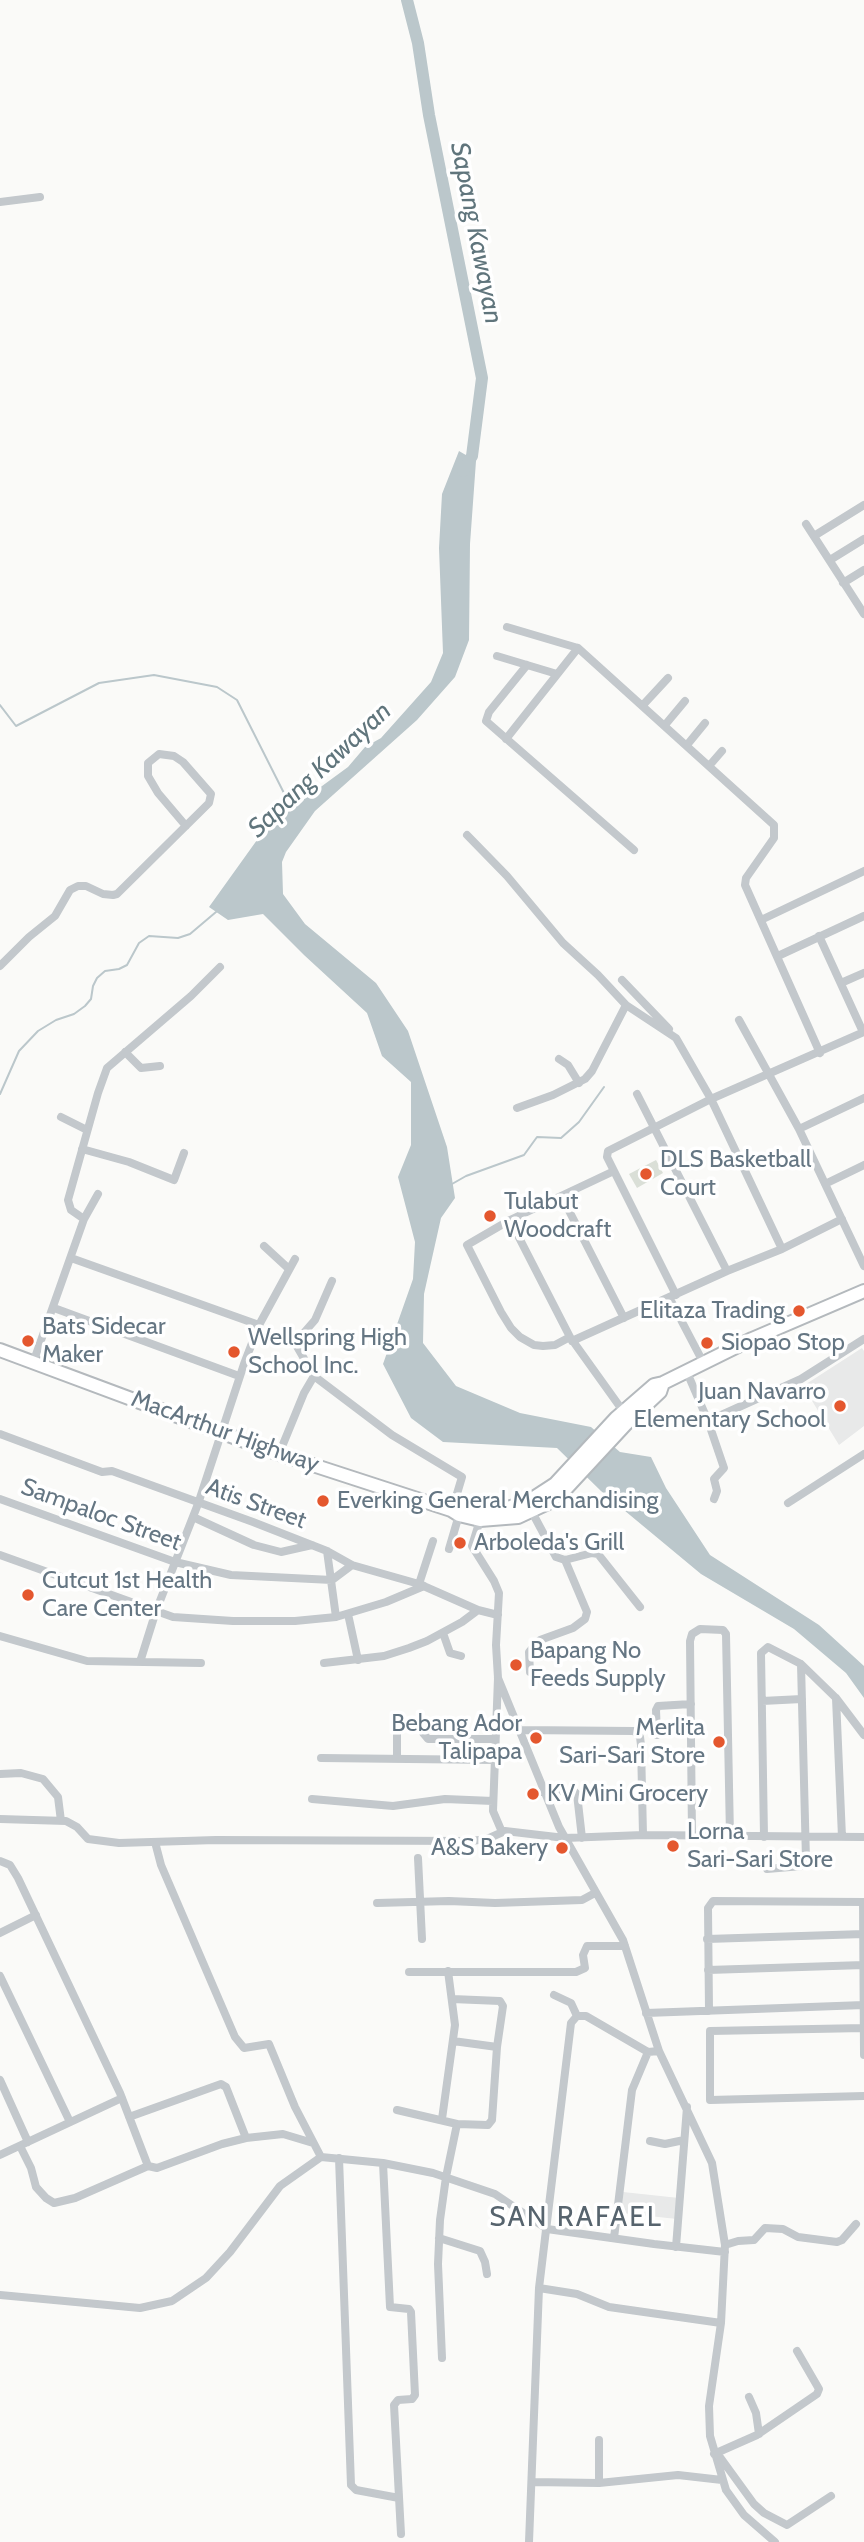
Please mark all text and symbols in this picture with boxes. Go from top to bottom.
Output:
water label: Sapang Kawayan [443,140,509,326]
water label: Sapang Kawayan [242,696,398,844]
place label: DLS Basketball Court [660,1146,811,1202]
marker: DLS Basketball Court [638,1166,654,1182]
place label: Tulabut Woodcraft [504,1188,611,1244]
marker: Tulabut Woodcraft [482,1208,498,1224]
place label: Elitaza Trading [640,1297,785,1325]
marker: Elitaza Trading [791,1303,807,1319]
place label: Bats Sidecar Maker [42,1313,166,1369]
place label: Wellspring High School Inc. [248,1324,407,1380]
place label: Siopao Stop [721,1329,845,1357]
marker: Bats Sidecar Maker [20,1333,36,1349]
marker: Siopao Stop [699,1335,715,1351]
marker: Wellspring High School Inc. [226,1344,242,1360]
place label: Juan Navarro Elementary School [634,1378,826,1434]
street label: MacArthur Highway [127,1385,323,1479]
marker: Juan Navarro Elementary School [832,1398,848,1414]
street label: Sampaloc Street [17,1473,185,1557]
street label: Atis Street [202,1473,310,1535]
place label: Everking General Merchandising [337,1487,658,1515]
marker: Everking General Merchandising [315,1493,331,1509]
place label: Arboleda's Grill [474,1529,624,1557]
marker: Arboleda's Grill [452,1535,468,1551]
place label: Cutcut 1st Health Care Center [42,1567,212,1623]
marker: Cutcut 1st Health Care Center [20,1587,36,1603]
place label: Bapang No Feeds Supply [530,1637,666,1693]
marker: Bapang No Feeds Supply [508,1657,524,1673]
place label: Bebang Ador Talipapa [391,1710,522,1766]
place label: Merlita Sari-Sari Store [559,1714,705,1770]
marker: Bebang Ador Talipapa [528,1730,544,1746]
marker: Merlita Sari-Sari Store [711,1734,727,1750]
place label: KV Mini Grocery [547,1780,708,1808]
marker: KV Mini Grocery [525,1786,541,1802]
place label: Lorna Sari-Sari Store [687,1818,833,1874]
place label: A&S Bakery [431,1834,548,1862]
marker: Lorna Sari-Sari Store [665,1838,681,1854]
marker: A&S Bakery [554,1840,570,1856]
district label: SAN RAFAEL [490,2201,662,2235]

